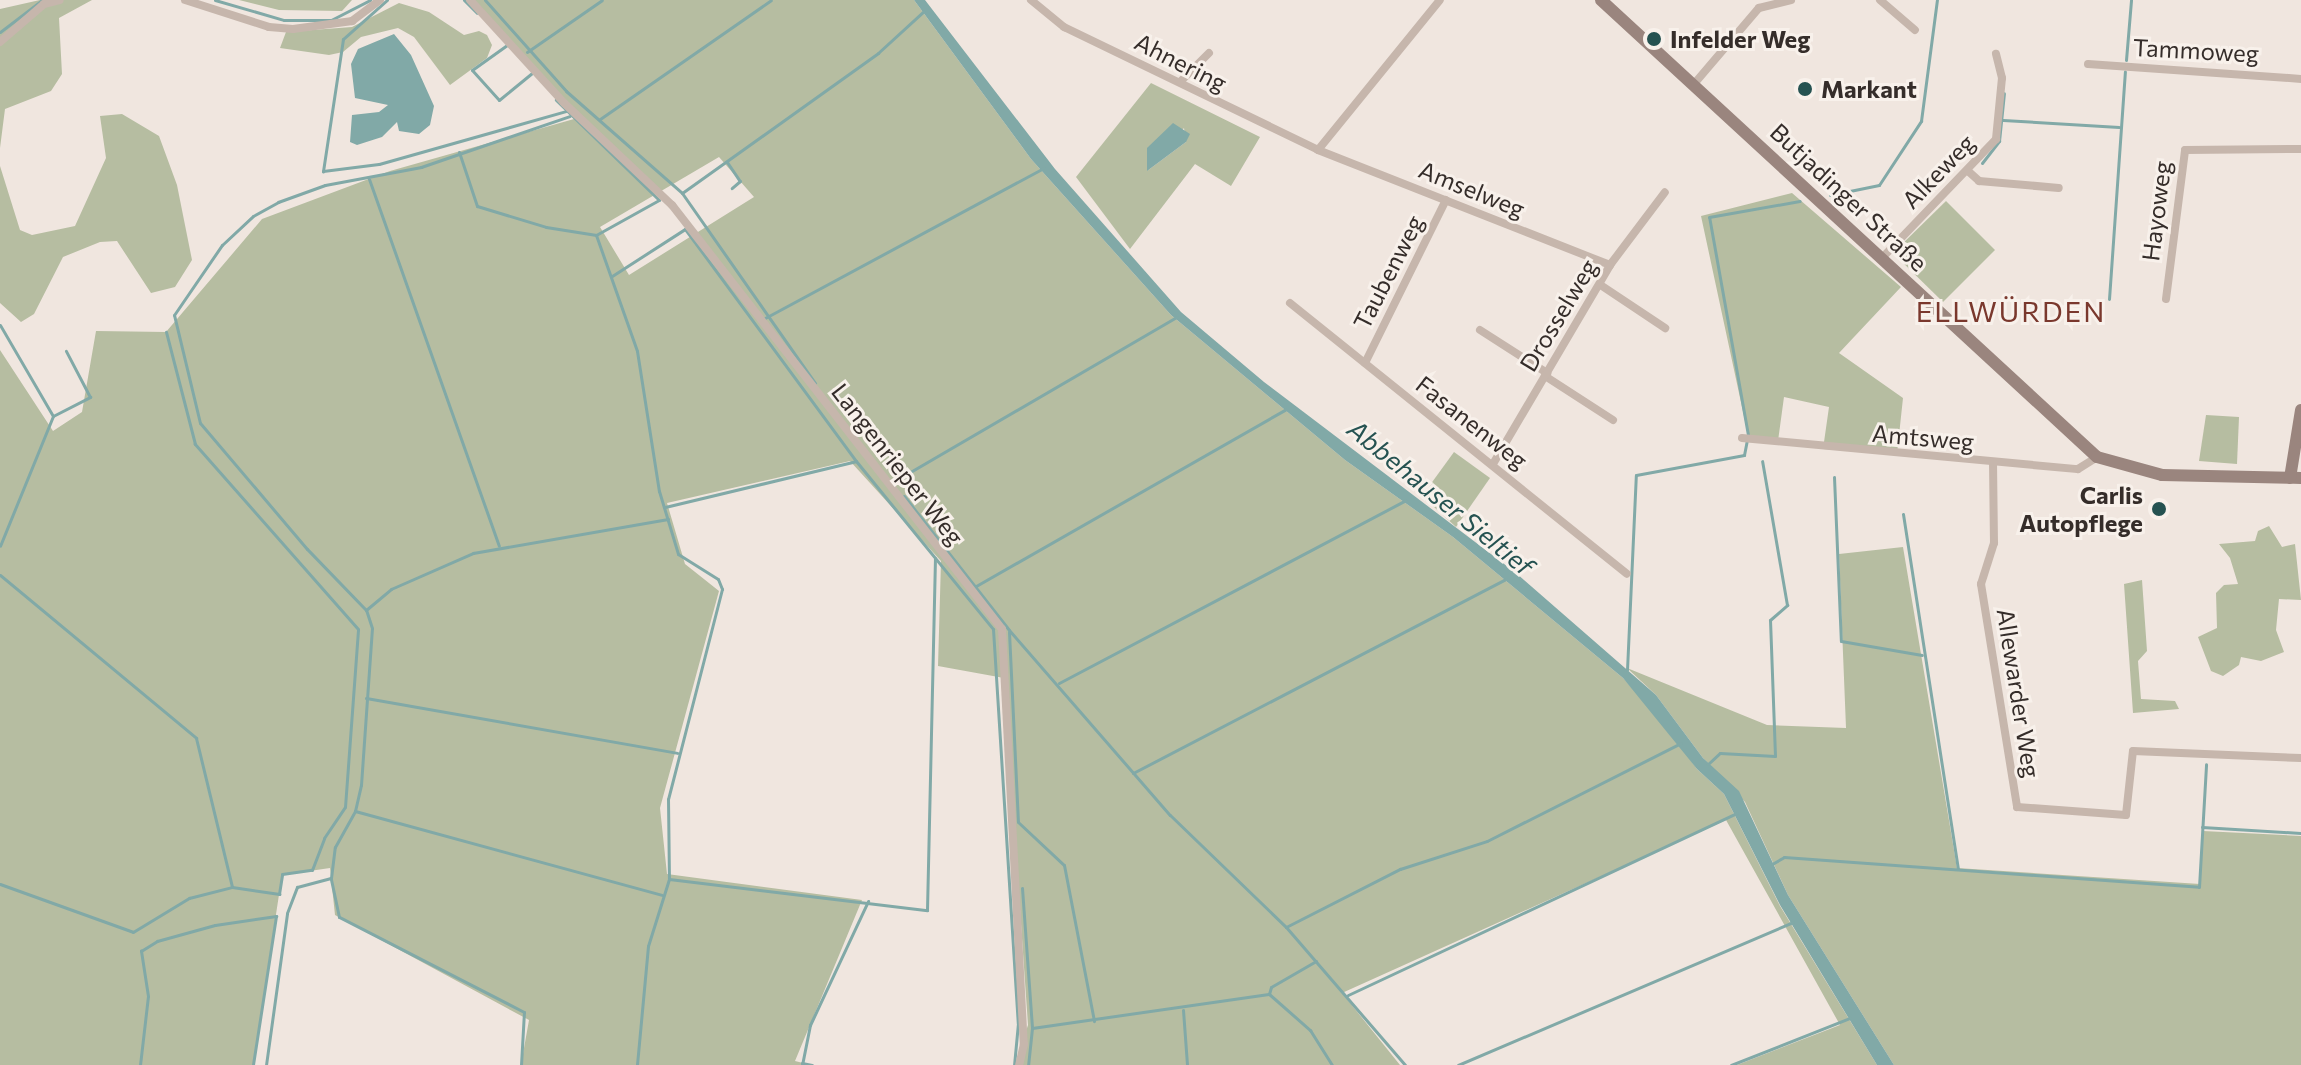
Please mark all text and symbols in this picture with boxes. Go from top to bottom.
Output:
place label: Infelder Weg [1670,25,1810,53]
street label: Ahnering [1130,27,1232,97]
marker: Infelder Weg [1645,30,1663,48]
street label: Tammoweg [2132,32,2260,68]
place label: Markant [1821,75,1917,103]
marker: Markant [1796,80,1814,98]
street label: Butjadinger Straße [1765,117,1933,277]
street label: Alkeweg [1896,128,1980,214]
street label: Amselweg [1415,155,1529,223]
street label: Hayoweg [2136,159,2176,263]
street label: Taubenweg [1347,210,1429,334]
street label: Drosselweg [1513,254,1603,376]
district label: ELLWÜRDEN [1916,294,2106,328]
street label: Fasanenweg [1410,370,1534,474]
street label: Langenrieper Weg [826,377,970,551]
water label: Abbehauser Sieltief [1342,413,1540,581]
street label: Amtsweg [1871,418,1975,456]
place label: Carlis Autopflege [2019,481,2143,537]
marker: Carlis Autopflege [2150,500,2168,518]
street label: Allewarder Weg [1991,606,2047,780]

